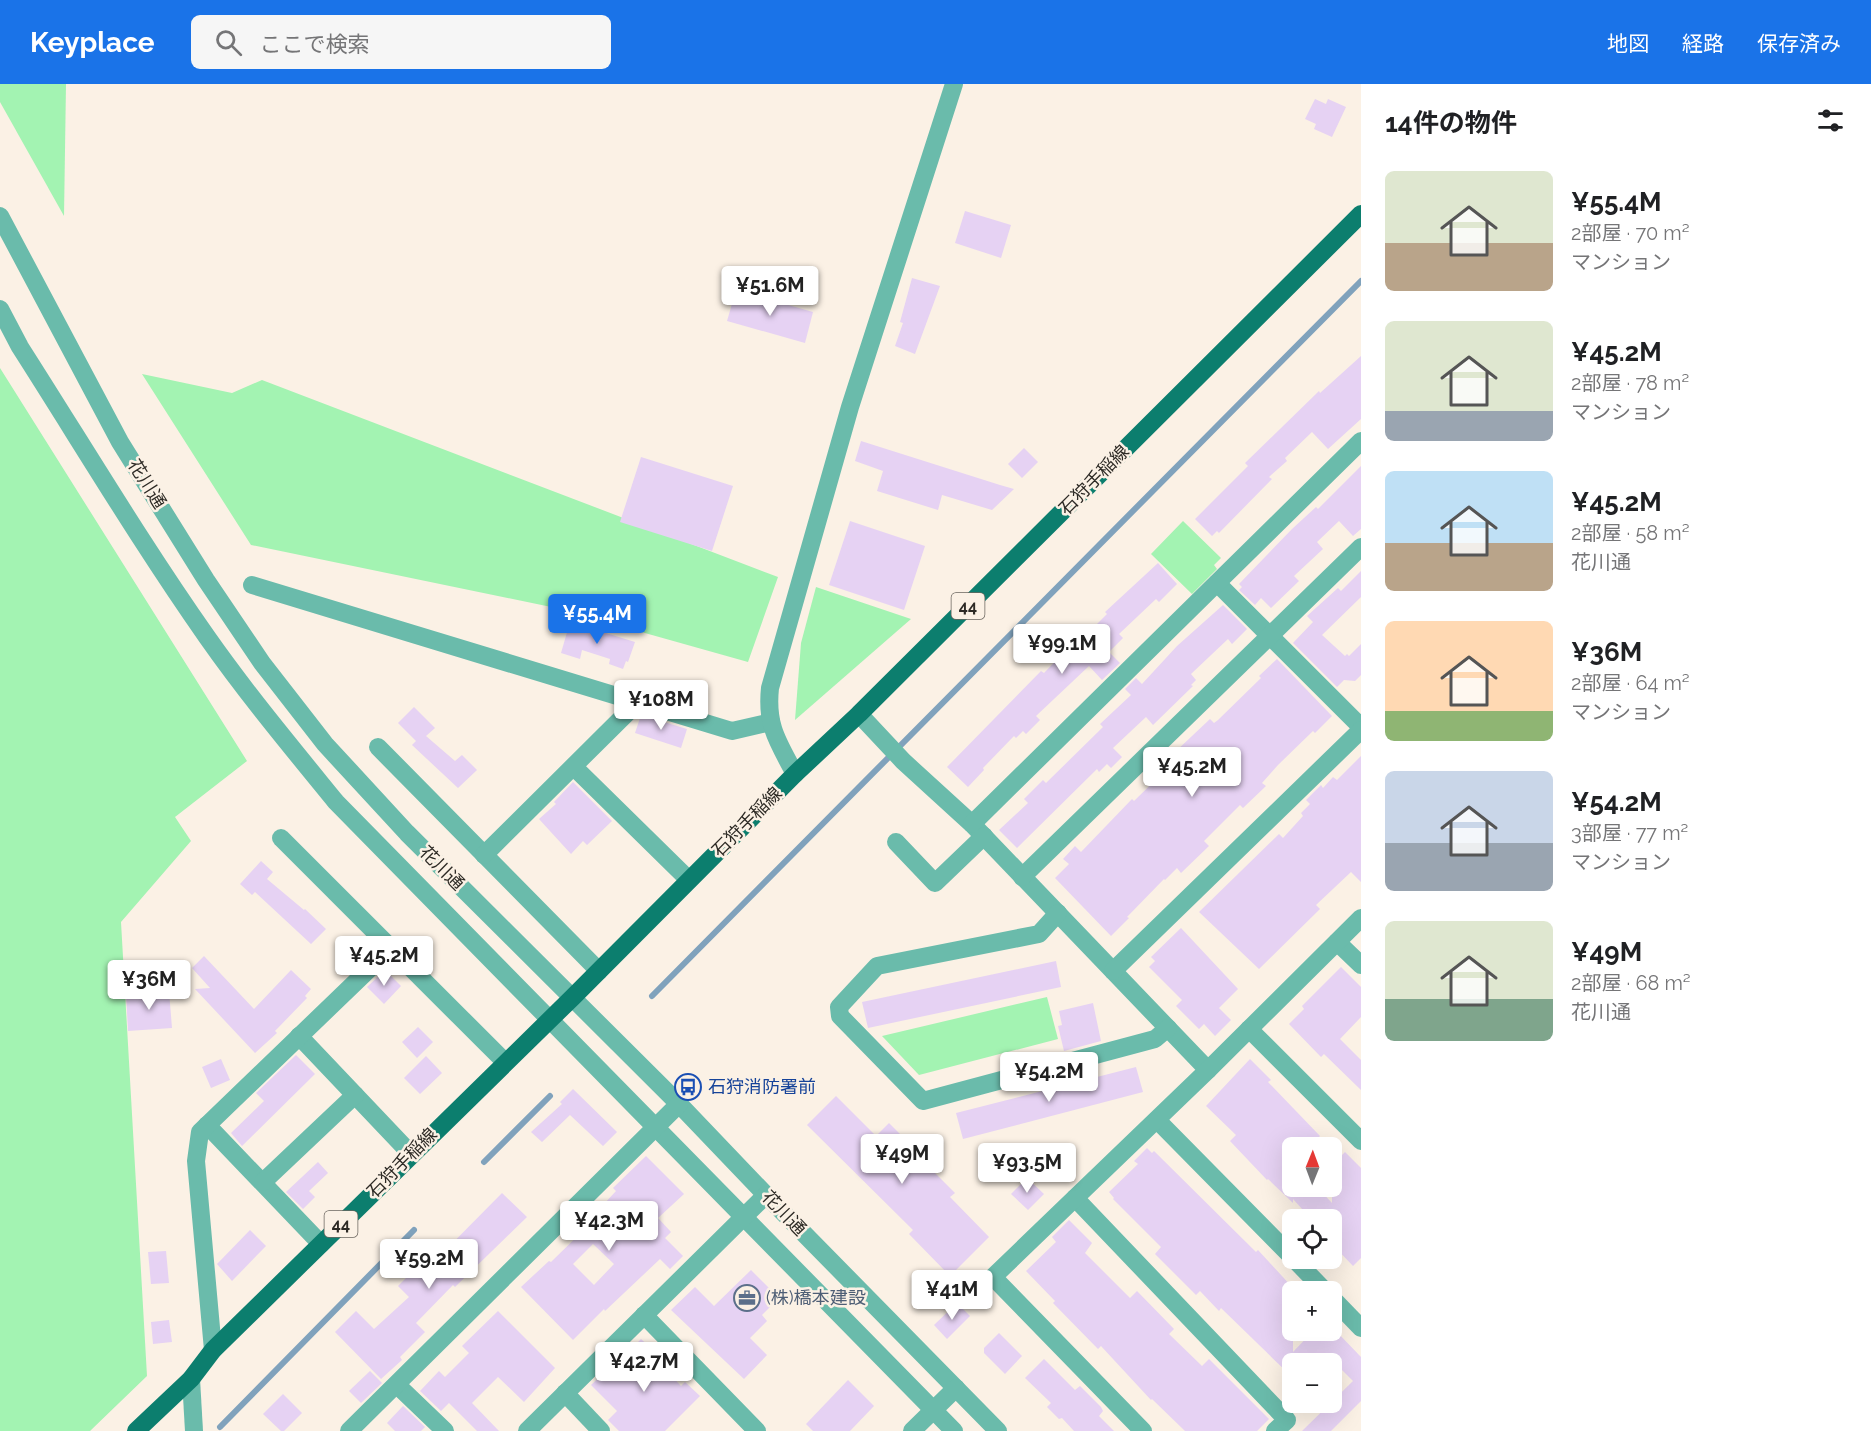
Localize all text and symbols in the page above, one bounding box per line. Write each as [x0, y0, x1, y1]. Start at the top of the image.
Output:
search box [191, 15, 611, 69]
text: Keyplace [30, 26, 155, 59]
icon: search [212, 26, 245, 59]
text: ここで検索 [260, 31, 370, 57]
text: 地図 [1607, 31, 1649, 56]
text: 経路 [1682, 31, 1724, 56]
text: 保存済み [1757, 31, 1841, 56]
icon: filters [1814, 104, 1847, 137]
text: 14件の物件 [1385, 108, 1517, 138]
text: ¥55.4M [1571, 187, 1662, 217]
icon: home [1433, 195, 1505, 267]
text: 2部屋 · 70 m² [1571, 221, 1690, 245]
text: マンション [1571, 250, 1671, 274]
pin: ¥51.6M [721, 266, 819, 317]
text: ¥51.6M [735, 273, 805, 297]
text: ¥45.2M [1571, 337, 1662, 367]
icon: home [1433, 345, 1505, 417]
text: 2部屋 · 78 m² [1571, 371, 1689, 395]
text: マンション [1571, 400, 1671, 424]
street label: 石狩手稲線 [1054, 440, 1133, 519]
street label: 花川通 [124, 455, 171, 512]
text: ¥45.2M [1571, 487, 1662, 517]
icon: home [1433, 495, 1505, 567]
text: 2部屋 · 58 m² [1571, 521, 1689, 545]
text: 花川通 [1571, 550, 1631, 574]
road number: 44 [952, 593, 984, 619]
pin: ¥55.4M [548, 594, 646, 645]
text: ¥55.4M [562, 601, 632, 625]
pin: ¥99.1M [1013, 624, 1111, 675]
text: ¥99.1M [1027, 631, 1097, 655]
text: ¥36M [1571, 637, 1642, 667]
icon: home [1433, 645, 1505, 717]
text: 2部屋 · 64 m² [1571, 671, 1690, 695]
pin: ¥108M [619, 680, 703, 731]
text: ¥108M [628, 687, 694, 711]
text: マンション [1571, 700, 1671, 724]
pin: ¥45.2M [1143, 747, 1241, 798]
text: ¥45.2M [1157, 754, 1227, 778]
street label: 石狩手稲線 [707, 782, 786, 861]
text: ¥54.2M [1571, 787, 1662, 817]
icon: home [1433, 795, 1505, 867]
text: 3部屋 · 77 m² [1571, 821, 1688, 845]
street label: 花川通 [416, 841, 469, 894]
text: マンション [1571, 850, 1671, 874]
pin: ¥45.2M [335, 936, 433, 987]
text: ¥49M [1571, 937, 1642, 967]
text: ¥45.2M [349, 943, 419, 967]
icon: home [1433, 945, 1505, 1017]
pin: ¥36M [113, 960, 185, 1011]
text: ¥36M [122, 967, 176, 991]
text: 2部屋 · 68 m² [1571, 971, 1691, 995]
text: 花川通 [1571, 1000, 1631, 1024]
pin: ¥54.2M [1000, 1052, 1098, 1103]
text: ¥54.2M [1014, 1059, 1084, 1083]
bus stop icon: 石狩消防署前 [673, 1072, 703, 1102]
place label: 石狩消防署前 [708, 1076, 816, 1097]
street label: 石狩手稲線 [362, 1123, 441, 1202]
pin: ¥49M [866, 1134, 938, 1185]
north arrow [1282, 1137, 1342, 1197]
map controls [1282, 1137, 1342, 1413]
text: ¥49M [875, 1141, 929, 1165]
pin: ¥93.5M [978, 1143, 1076, 1194]
text: ¥93.5M [992, 1150, 1062, 1174]
street label: 花川通 [758, 1186, 811, 1239]
pin: ¥42.3M [560, 1201, 658, 1252]
text: ¥42.3M [574, 1208, 644, 1232]
button: locate [1282, 1209, 1342, 1269]
road number: 44 [324, 1211, 358, 1237]
pin: ¥59.2M [380, 1239, 478, 1290]
text: ¥59.2M [394, 1246, 464, 1270]
pin: ¥41M [916, 1270, 988, 1321]
text: ¥41M [926, 1277, 978, 1301]
button: + [1282, 1281, 1342, 1341]
office icon: (株)橋本建設 [732, 1283, 762, 1313]
place label: (株)橋本建設 [766, 1287, 866, 1308]
pin: ¥42.7M [595, 1342, 693, 1393]
text: ¥42.7M [609, 1349, 679, 1373]
button: − [1282, 1353, 1342, 1413]

